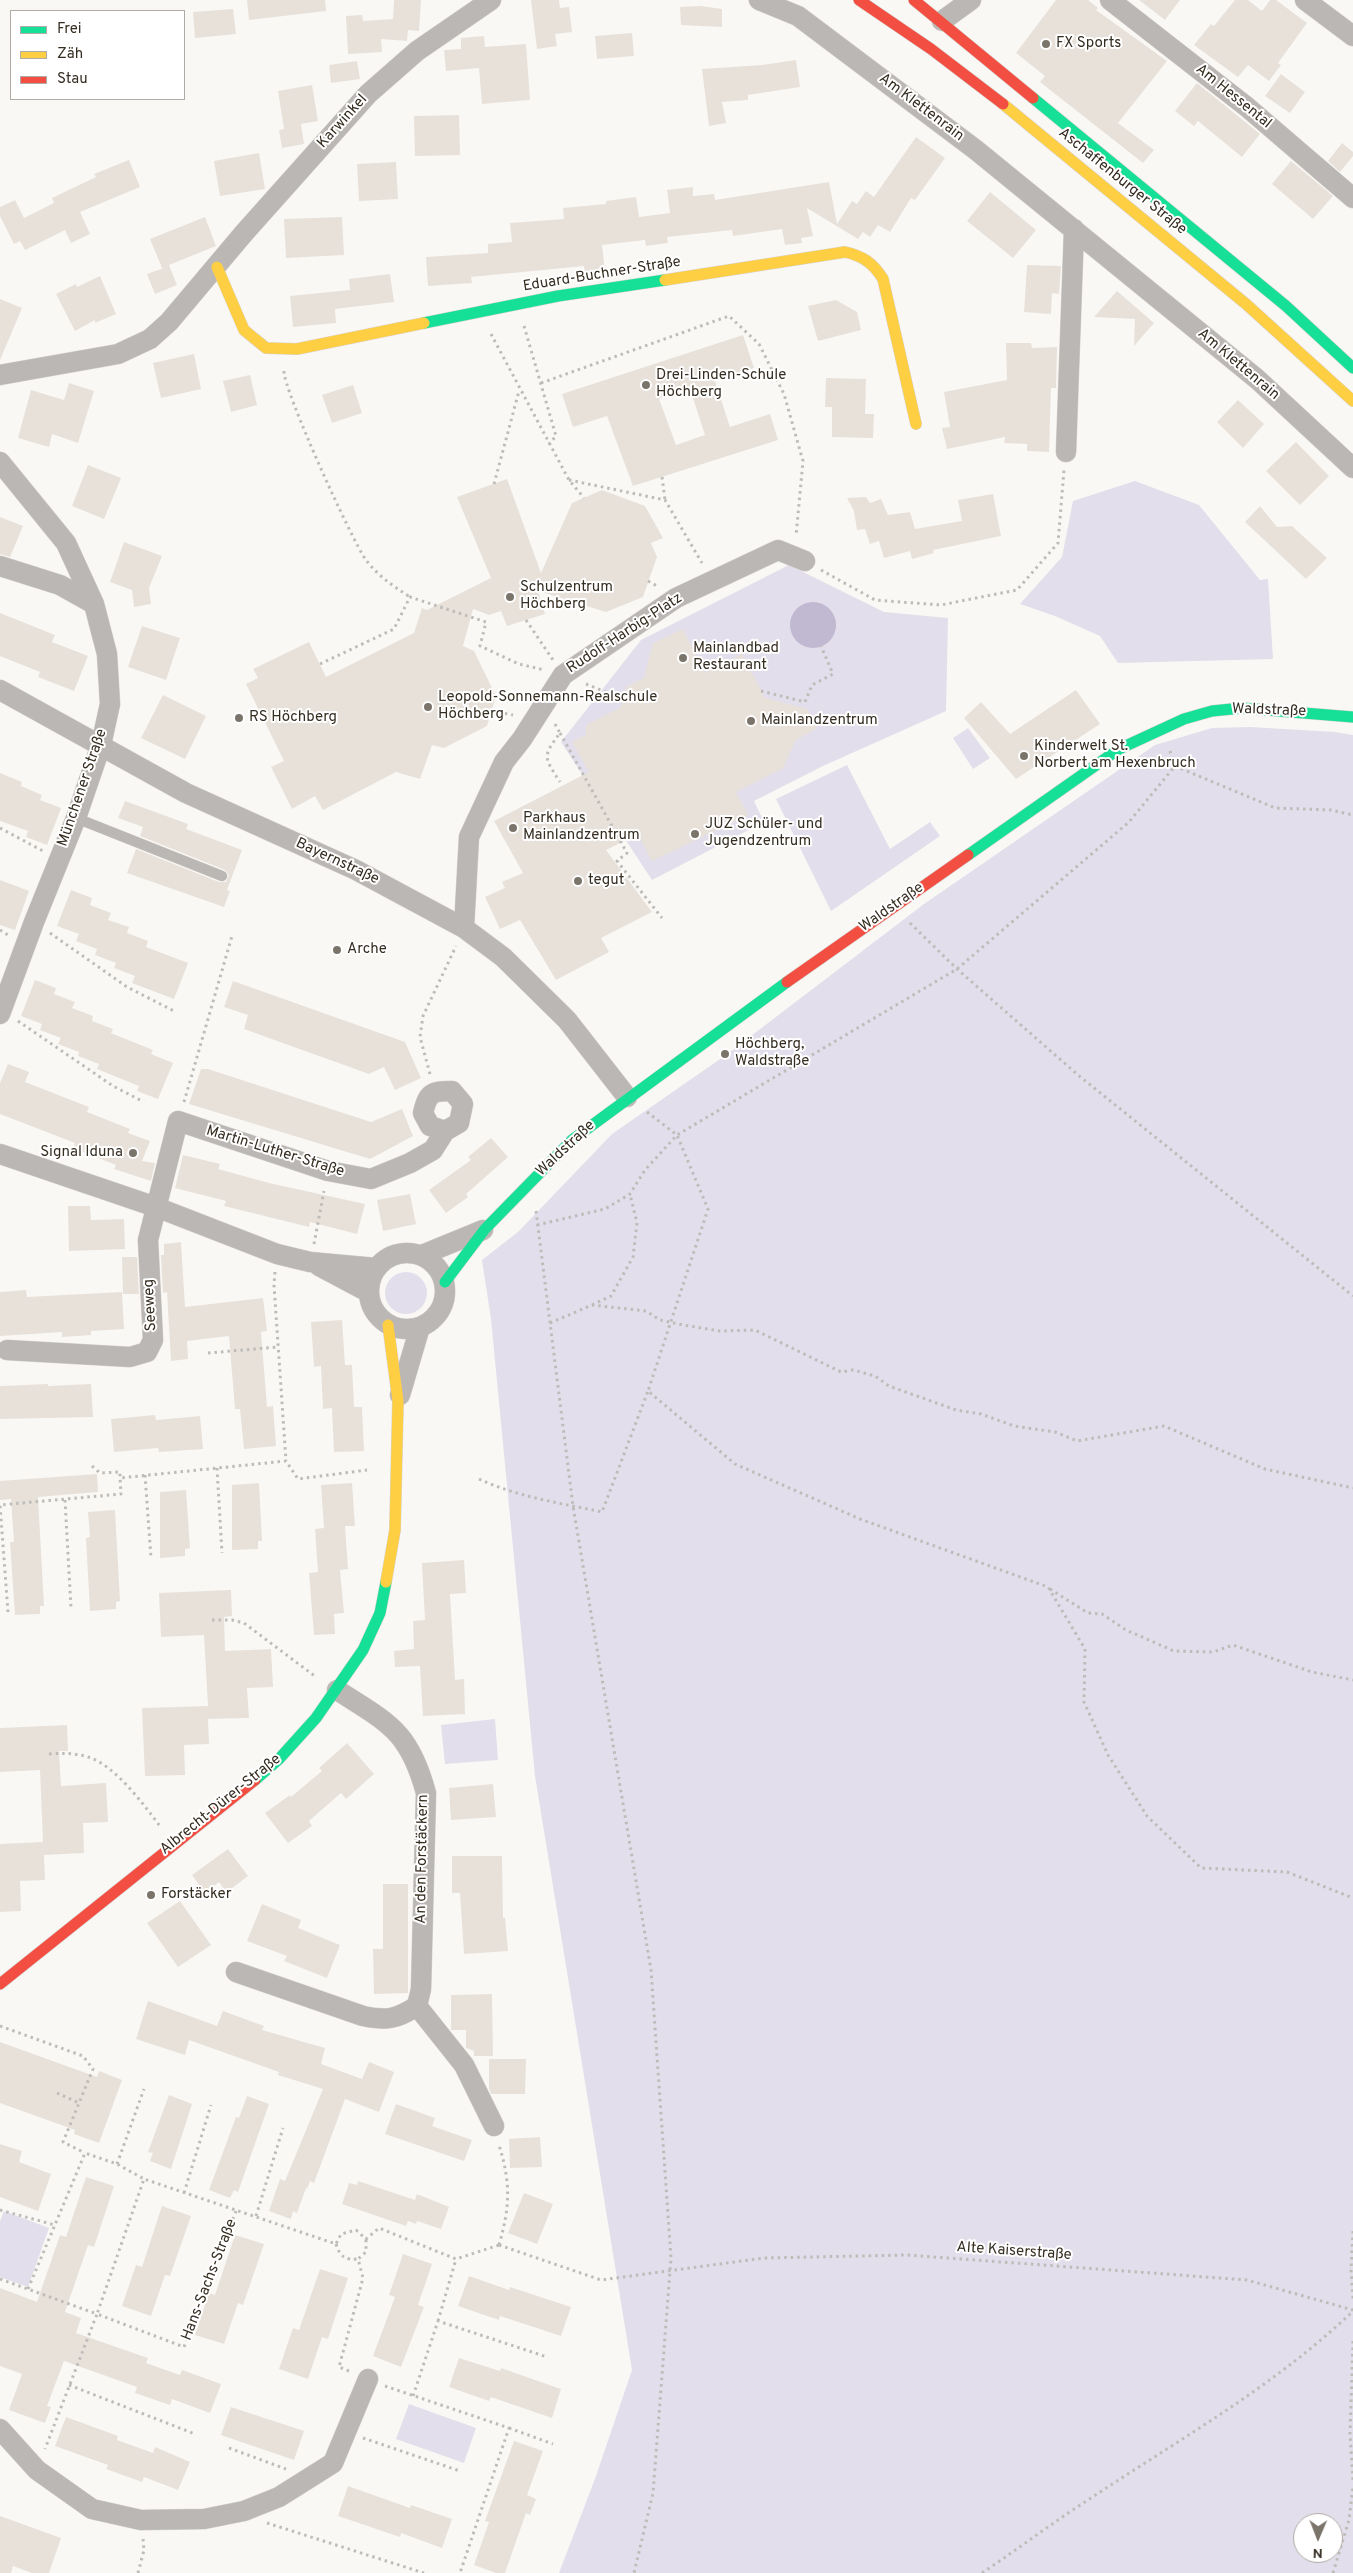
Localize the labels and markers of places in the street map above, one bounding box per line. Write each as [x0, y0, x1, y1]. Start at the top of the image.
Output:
place label: FX Sports [1056, 35, 1121, 53]
marker: FX Sports [1040, 38, 1052, 50]
place label: Drei-Linden-Schule Höchberg [656, 367, 786, 402]
marker: Drei-Linden-Schule Höchberg [640, 379, 652, 391]
place label: Schulzentrum Höchberg [520, 579, 613, 614]
marker: Schulzentrum Höchberg [504, 591, 516, 603]
place label: Mainlandbad Restaurant [693, 640, 779, 675]
marker: Mainlandbad Restaurant [677, 652, 689, 664]
place label: Leopold-Sonnemann-Realschule Höchberg [438, 689, 657, 724]
marker: Leopold-Sonnemann-Realschule Höchberg [422, 701, 434, 713]
place label: RS Höchberg [249, 709, 337, 727]
marker: RS Höchberg [233, 712, 245, 724]
place label: Mainlandzentrum [761, 712, 878, 730]
marker: Mainlandzentrum [745, 715, 757, 727]
place label: Kinderwelt St. Norbert am Hexenbruch [1034, 738, 1196, 773]
marker: Kinderwelt St. Norbert am Hexenbruch [1018, 750, 1030, 762]
place label: Parkhaus Mainlandzentrum [523, 810, 640, 845]
place label: JUZ Schüler- und Jugendzentrum [705, 816, 823, 851]
marker: Parkhaus Mainlandzentrum [507, 822, 519, 834]
marker: JUZ Schüler- und Jugendzentrum [689, 828, 701, 840]
place label: tegut [588, 872, 624, 890]
marker: tegut [572, 875, 584, 887]
place label: Arche [347, 941, 387, 959]
marker: Arche [331, 944, 343, 956]
place label: Höchberg, Waldstraße [735, 1036, 809, 1071]
marker: Höchberg, Waldstraße [719, 1048, 731, 1060]
place label: Signal Iduna [40, 1144, 123, 1162]
marker: Signal Iduna [127, 1147, 139, 1159]
place label: Forstäcker [161, 1886, 232, 1904]
marker: Forstäcker [145, 1889, 157, 1901]

